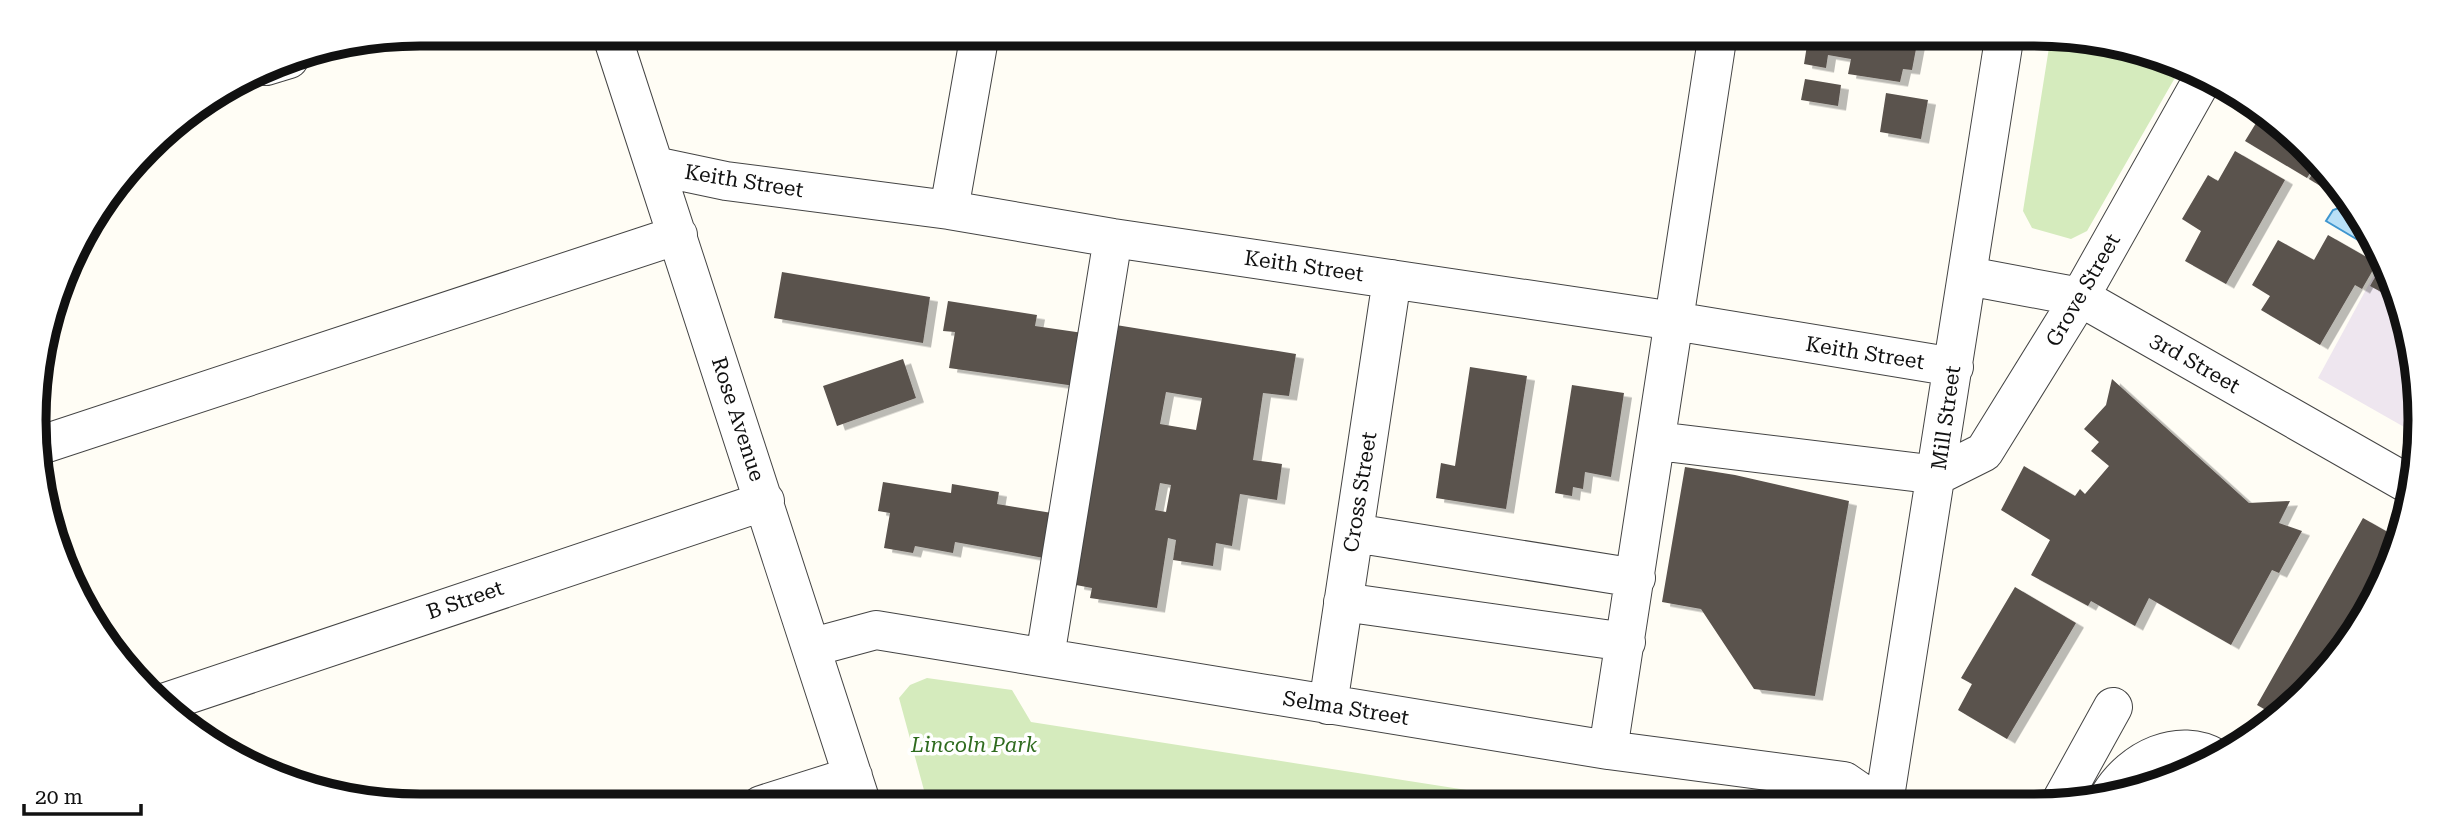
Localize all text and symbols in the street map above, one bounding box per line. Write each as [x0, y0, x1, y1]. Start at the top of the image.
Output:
street label: Keith Street [683, 160, 805, 202]
street label: Grove Street [2041, 229, 2125, 351]
street label: Keith Street [1243, 246, 1365, 286]
street label: 3rd Street [2146, 328, 2244, 398]
street label: Keith Street [1804, 332, 1926, 374]
street label: Rose Avenue [707, 354, 769, 484]
street label: Mill Street [1927, 364, 1965, 472]
street label: Cross Street [1339, 430, 1381, 554]
street label: B Street [423, 576, 507, 624]
street label: Selma Street [1281, 686, 1411, 730]
park label: Lincoln Park [910, 733, 1038, 757]
scale bar [24, 772, 142, 816]
text: 20 m [35, 785, 83, 809]

